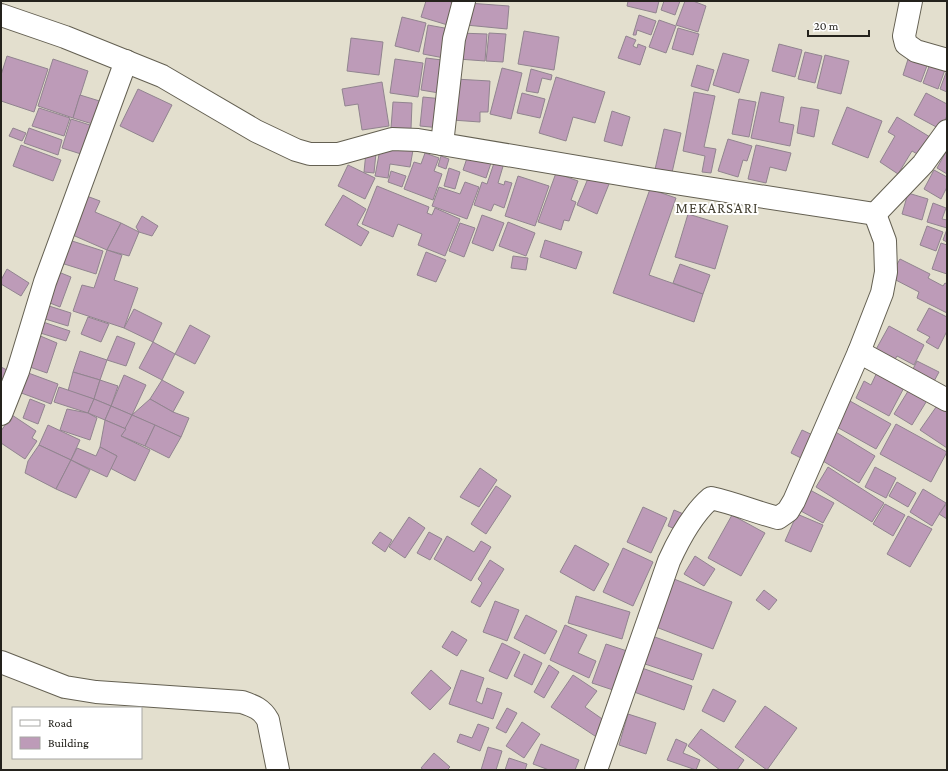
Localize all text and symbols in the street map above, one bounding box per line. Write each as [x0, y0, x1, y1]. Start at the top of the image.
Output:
scale bar [808, 12, 869, 38]
text: 20 m [814, 19, 839, 33]
district label: MEKARSARI [676, 200, 759, 216]
legend [12, 707, 142, 759]
text: Road [48, 716, 73, 730]
text: Building [48, 736, 89, 750]

